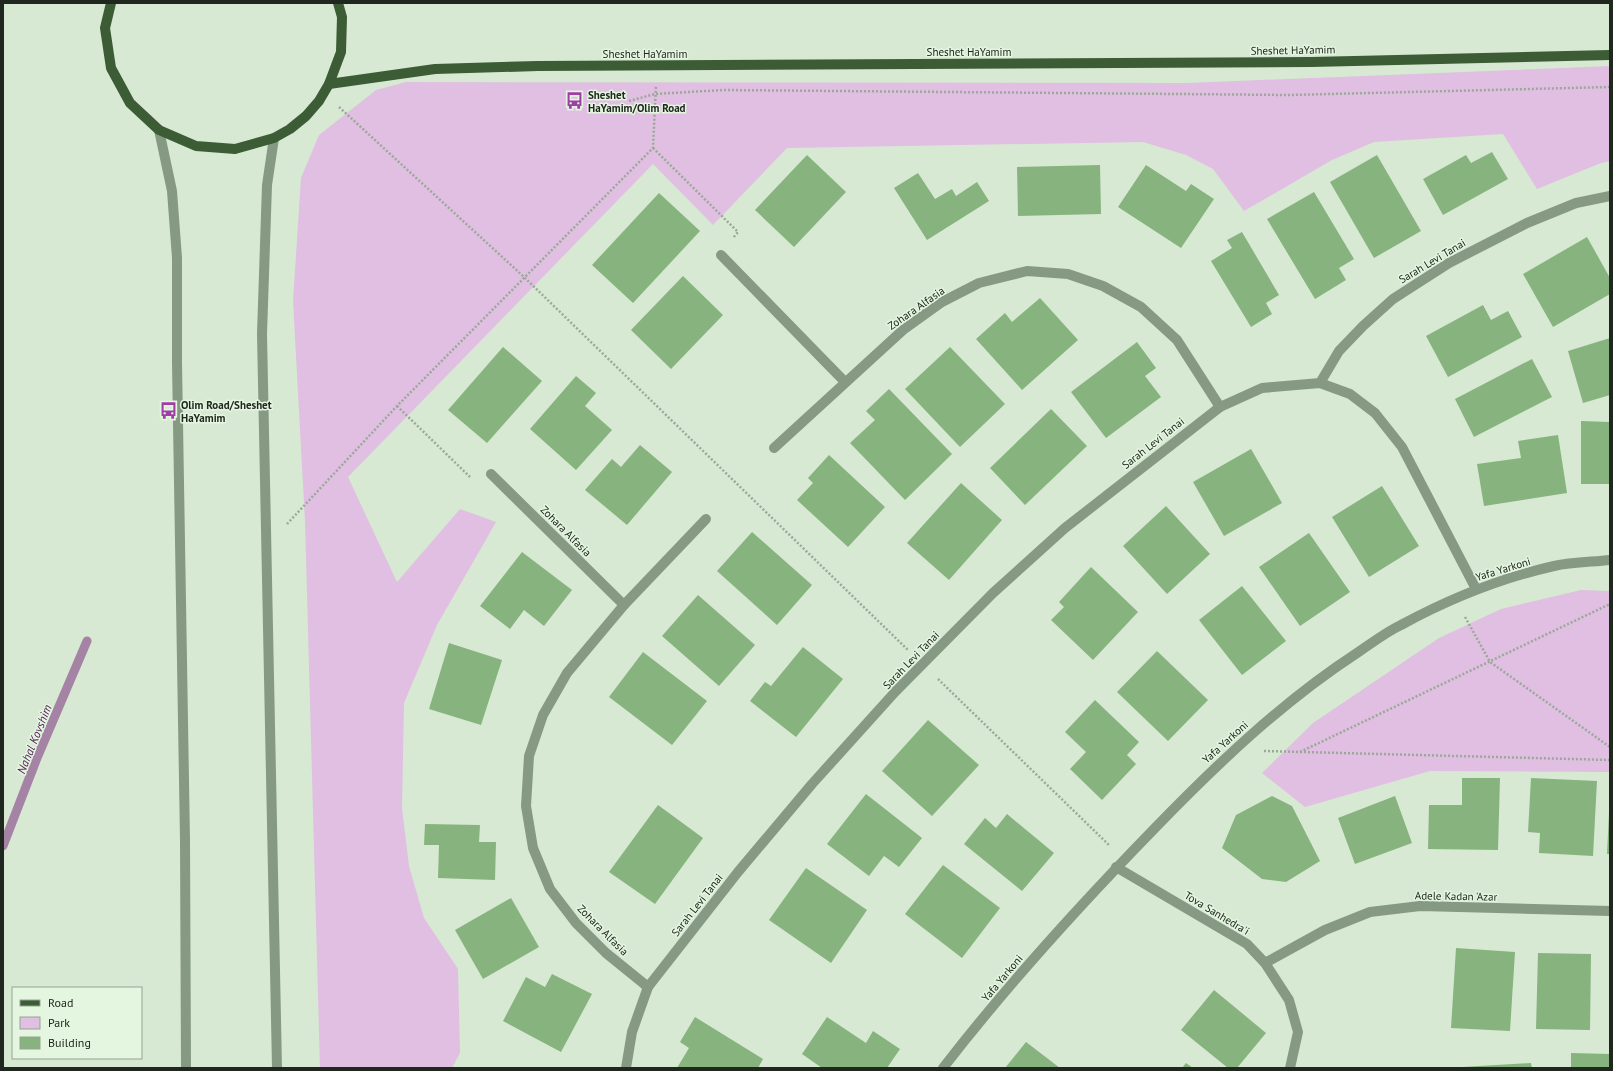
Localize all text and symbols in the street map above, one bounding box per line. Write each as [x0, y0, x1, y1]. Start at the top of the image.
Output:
street label: Sheshet HaYamim [1250, 42, 1336, 58]
street label: Sheshet HaYamim [927, 45, 1011, 59]
street label: Sheshet HaYamim [603, 47, 687, 61]
place label: Sheshet HaYamim/Olim Road [588, 88, 686, 115]
bus stop icon: Sheshet HaYamim/Olim Road [565, 91, 585, 111]
street label: Sarah Levi Tanai [1396, 236, 1468, 286]
street label: Zohara Alfasia [885, 283, 947, 333]
place label: Olim Road/Sheshet HaYamim [181, 398, 272, 425]
bus stop icon: Olim Road/Sheshet HaYamim [158, 401, 178, 421]
street label: Sarah Levi Tanai [1119, 414, 1187, 472]
street label: Zohara Alfasia [538, 503, 594, 559]
street label: Yafa Yarkoni [1474, 554, 1532, 584]
street label: Sarah Levi Tanai [880, 628, 942, 692]
water label: Nahal Kovshim [13, 702, 55, 776]
street label: Yafa Yarkoni [1199, 718, 1251, 766]
street label: Sarah Levi Tanai [668, 871, 726, 939]
street label: Tova Sanhedra'i [1182, 888, 1252, 938]
street label: Adele Kadan 'Azar [1415, 888, 1498, 904]
street label: Zohara Alfasia [575, 902, 631, 958]
street label: Yafa Yarkoni [978, 952, 1026, 1004]
legend [12, 987, 142, 1059]
text: Road [48, 995, 73, 1010]
text: Park [48, 1015, 70, 1030]
text: Building [48, 1035, 91, 1050]

